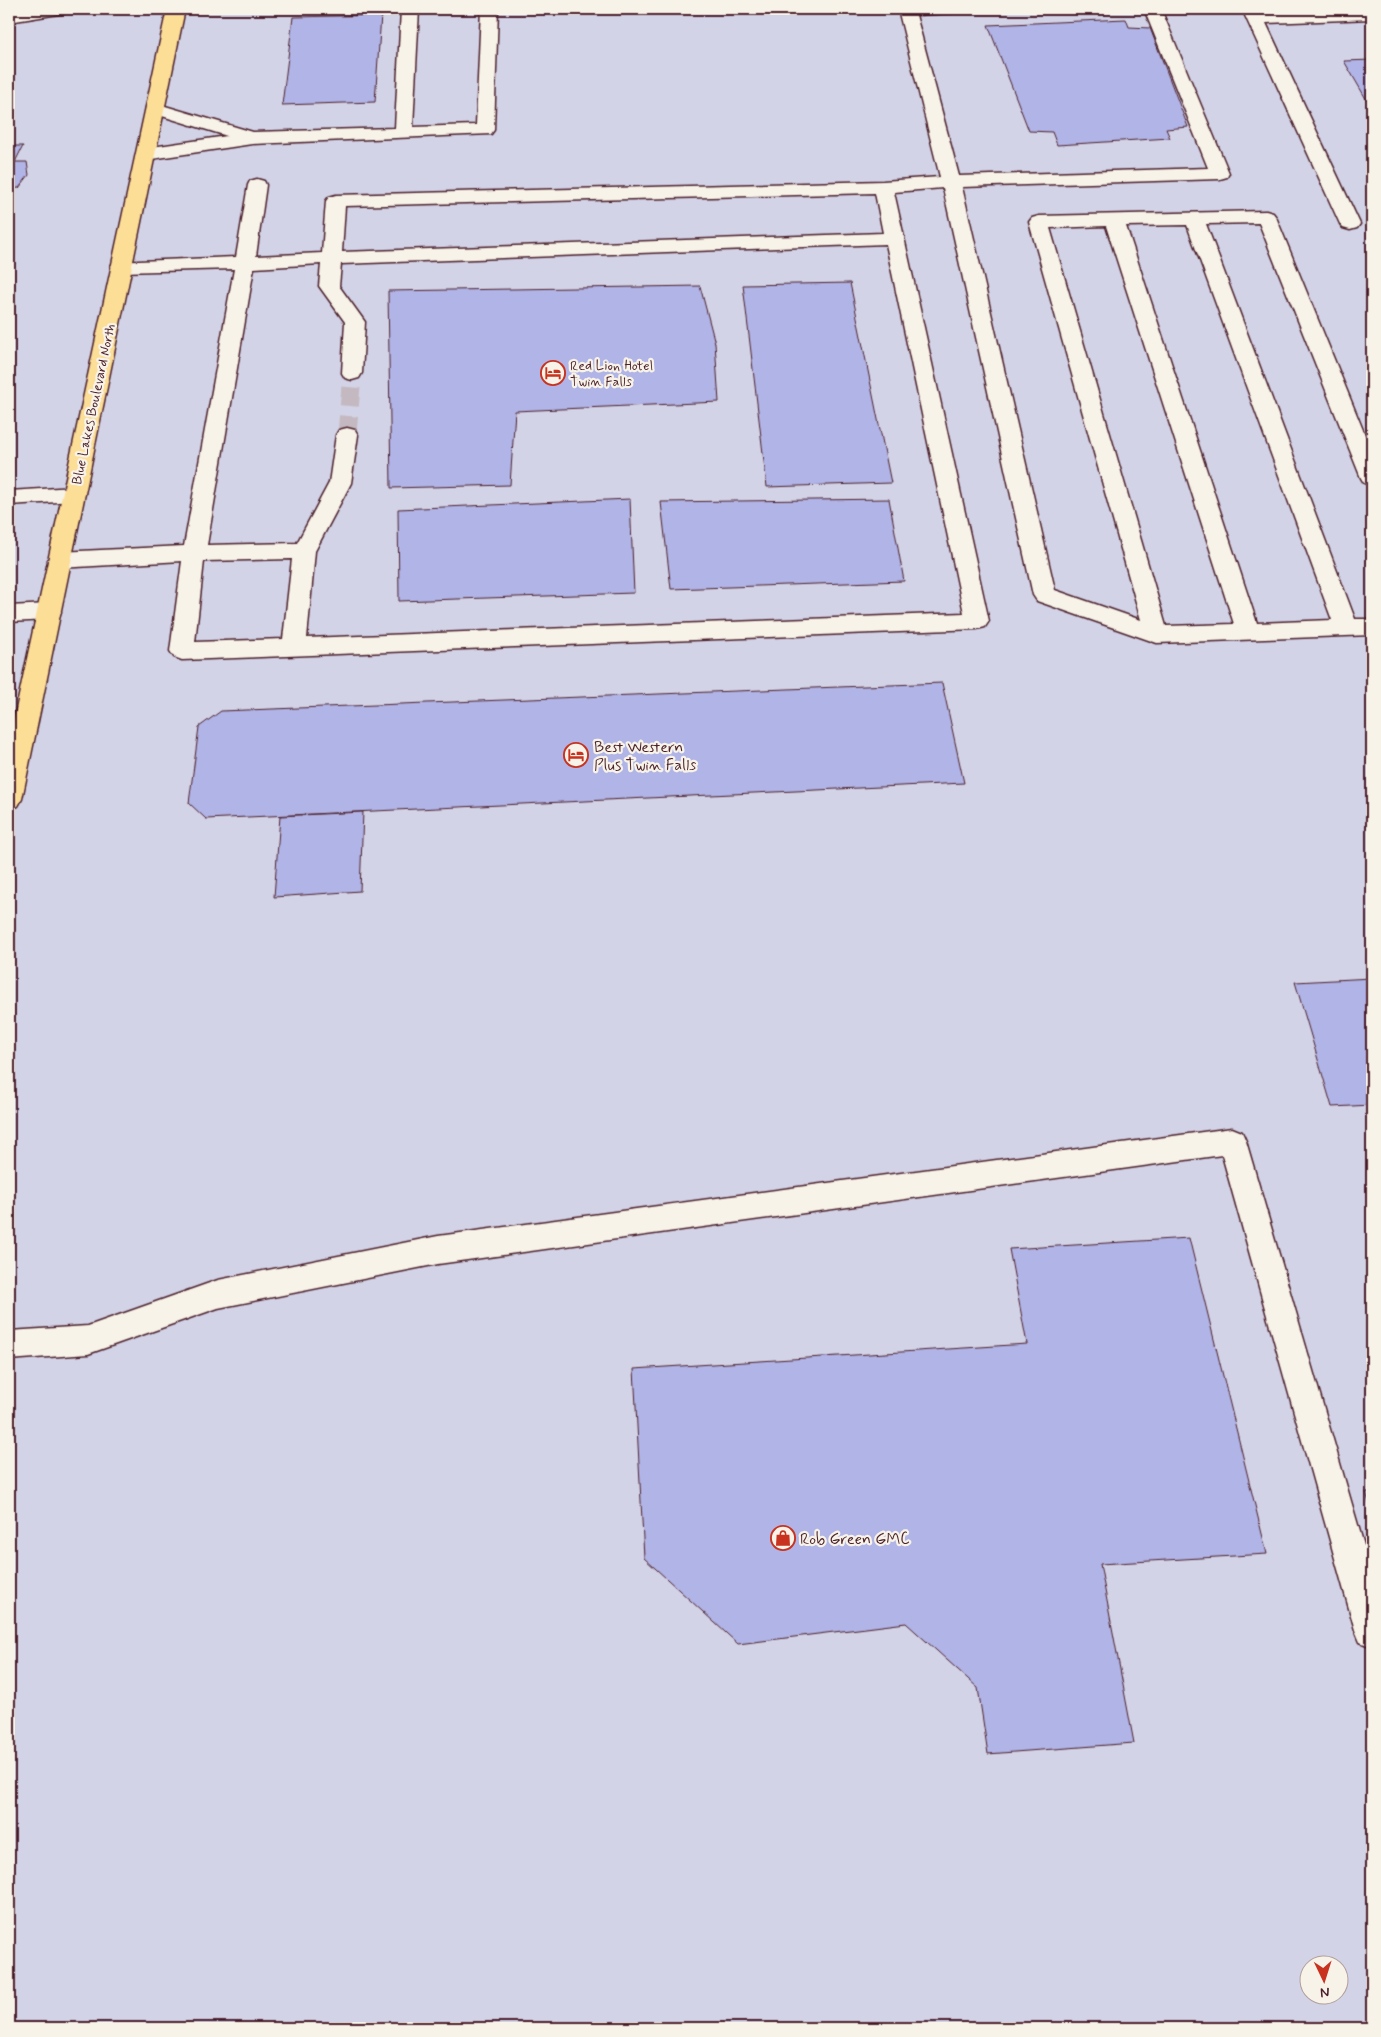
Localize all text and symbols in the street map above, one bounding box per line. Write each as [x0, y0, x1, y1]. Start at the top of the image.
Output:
street label: Blue Lakes Boulevard North [68, 322, 120, 486]
place label: Red Lion Hotel Twin Falls [570, 357, 653, 391]
hotel icon: Red Lion Hotel Twin Falls [540, 360, 566, 386]
place label: Best Western Plus Twin Falls [594, 737, 696, 776]
hotel icon: Best Western Plus Twin Falls [563, 742, 589, 768]
shop icon: Rob Green GMC [770, 1525, 796, 1551]
place label: Rob Green GMC [800, 1529, 910, 1550]
north arrow [1298, 1954, 1348, 2004]
text: N [1320, 1983, 1330, 2001]

